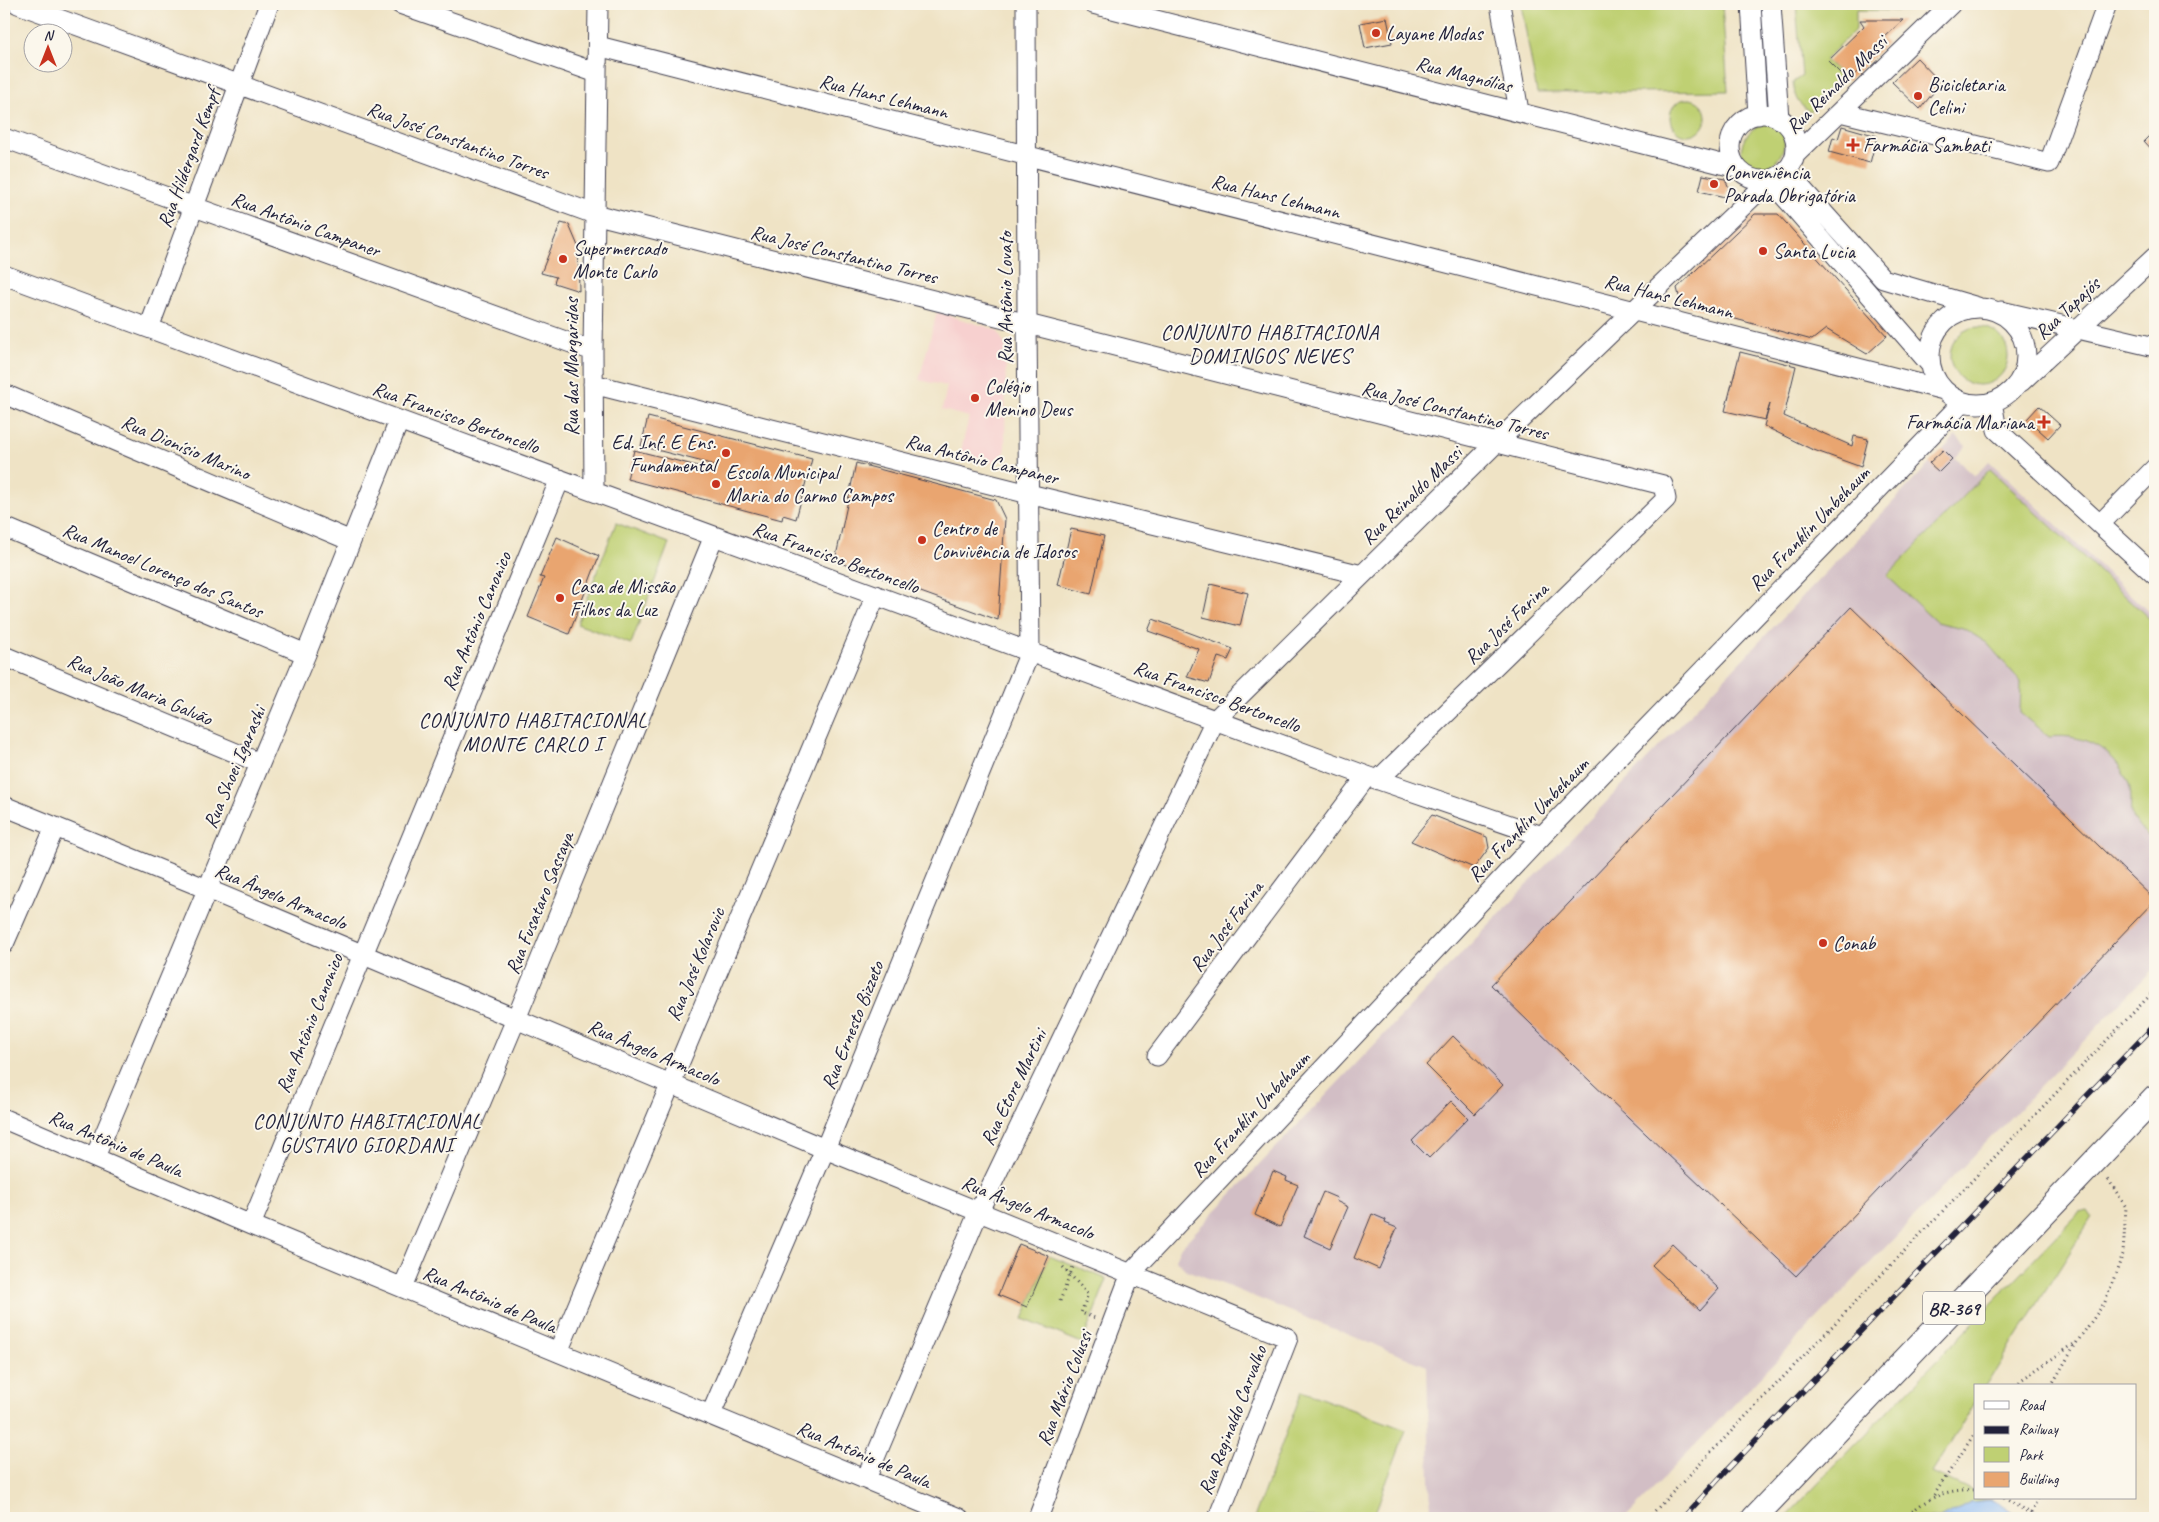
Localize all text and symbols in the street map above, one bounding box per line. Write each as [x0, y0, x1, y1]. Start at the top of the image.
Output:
place label: Layane Modas [1386, 21, 1484, 46]
north arrow [22, 22, 72, 72]
text: N [44, 27, 55, 44]
marker: Layane Modas [1370, 27, 1382, 39]
street label: Rua Reinaldo Massi [1780, 28, 1894, 139]
street label: Rua Magnólias [1413, 50, 1517, 99]
street label: Rua Hans Lehmann [817, 68, 952, 125]
place label: Bicicletaria Celini [1928, 72, 2006, 120]
street label: Rua Hildergard Kempf [152, 80, 227, 231]
marker: Bicicletaria Celini [1912, 90, 1924, 102]
street label: Rua José Constantino Torres [364, 96, 554, 186]
place label: Farmácia Sambati [1863, 133, 1992, 158]
marker: Farmácia Sambati [1847, 139, 1859, 151]
place label: Conveniência Parada Obrigatória [1724, 160, 1857, 208]
street label: Rua Hans Lehmann [1209, 168, 1344, 225]
marker: Conveniência Parada Obrigatória [1708, 178, 1720, 190]
street label: Rua Antônio Campaner [228, 186, 385, 264]
street label: Rua José Constantino Torres [748, 219, 942, 290]
street label: Rua Antônio Lovato [993, 230, 1018, 364]
place label: Supermercado Monte Carlo [573, 236, 668, 284]
place label: Santa Lucia [1773, 239, 1857, 264]
marker: Santa Lucia [1757, 245, 1769, 257]
marker: Supermercado Monte Carlo [557, 253, 569, 265]
street label: Rua Hans Lehmann [1602, 268, 1737, 325]
street label: Rua Tapajós [2030, 270, 2107, 345]
street label: Rua das Margaridas [559, 296, 584, 436]
district label: CONJUNTO HABITACIONA DOMINGOS NEVES [1161, 319, 1380, 369]
place label: Colégio Menino Deus [985, 374, 1074, 422]
street label: Rua José Constantino Torres [1359, 375, 1553, 446]
street label: Rua Francisco Bertoncello [369, 376, 543, 460]
marker: Colégio Menino Deus [969, 392, 981, 404]
street label: Rua Dionísio Marino [118, 409, 256, 487]
place label: Farmácia Mariana [1906, 410, 2036, 435]
marker: Farmácia Mariana [2038, 416, 2050, 428]
street label: Rua Antônio Campaner [903, 428, 1063, 491]
place label: Ed. Inf. E Ens. Fundamental [611, 430, 720, 478]
street label: Rua Reinaldo Massi [1355, 439, 1469, 550]
marker: Ed. Inf. E Ens. Fundamental [720, 447, 732, 459]
place label: Escola Municipal Maria do Carmo Campos [726, 460, 895, 508]
street label: Rua Franklin Umbehaum [1743, 460, 1876, 596]
marker: Escola Municipal Maria do Carmo Campos [710, 478, 722, 490]
street label: Rua Francisco Bertoncello [749, 516, 923, 600]
place label: Centro de Convivência de Idosos [932, 516, 1078, 564]
street label: Rua Manoel Lorenço dos Santos [59, 517, 269, 625]
marker: Centro de Convivência de Idosos [916, 534, 928, 546]
street label: Rua Antônio Canonico [436, 547, 517, 694]
place label: Casa de Missão Filhos da Luz [570, 574, 676, 622]
street label: Rua José Farina [1459, 576, 1555, 670]
marker: Casa de Missão Filhos da Luz [554, 592, 566, 604]
street label: Rua João Maria Galvão [64, 648, 217, 732]
street label: Rua Francisco Bertoncello [1130, 655, 1304, 739]
street label: Rua Shoei Igarashi [197, 700, 272, 832]
district label: CONJUNTO HABITACIONAL MONTE CARLO I [419, 707, 647, 757]
street label: Rua Franklin Umbehaum [1462, 751, 1595, 887]
street label: Rua Fusataro Sassaya [500, 827, 580, 978]
street label: Rua Ângelo Armacolo [211, 857, 352, 936]
street label: Rua José Farina [1184, 875, 1270, 977]
street label: Rua José Kolarovic [660, 903, 731, 1025]
place label: Conab [1833, 931, 1877, 956]
marker: Conab [1817, 937, 1829, 949]
street label: Rua Antônio Canonico [270, 949, 349, 1097]
street label: Rua Ernesto Bizzeto [815, 957, 890, 1093]
street label: Rua Ângelo Armacolo [584, 1013, 725, 1092]
street label: Rua Etore Martini [975, 1023, 1053, 1149]
street label: Rua Franklin Umbehaum [1185, 1045, 1316, 1183]
street label: Rua Antônio de Paula [45, 1104, 188, 1184]
district label: CONJUNTO HABITACIONAL GUSTAVO GIORDANI [253, 1108, 481, 1158]
street label: Rua Ângelo Armacolo [958, 1170, 1100, 1246]
street label: Rua Antônio de Paula [419, 1260, 562, 1340]
road number: BR-369 [1923, 1292, 1985, 1325]
street label: Rua Mário Colussi [1031, 1325, 1099, 1449]
street label: Rua Reginaldo Carvalho [1193, 1341, 1273, 1498]
legend [1974, 1384, 2136, 1500]
text: Road [2019, 1396, 2046, 1415]
street label: Rua Antônio de Paula [793, 1415, 936, 1495]
text: Railway [2019, 1420, 2060, 1439]
text: Park [2019, 1446, 2044, 1465]
text: Building [2019, 1470, 2059, 1489]

